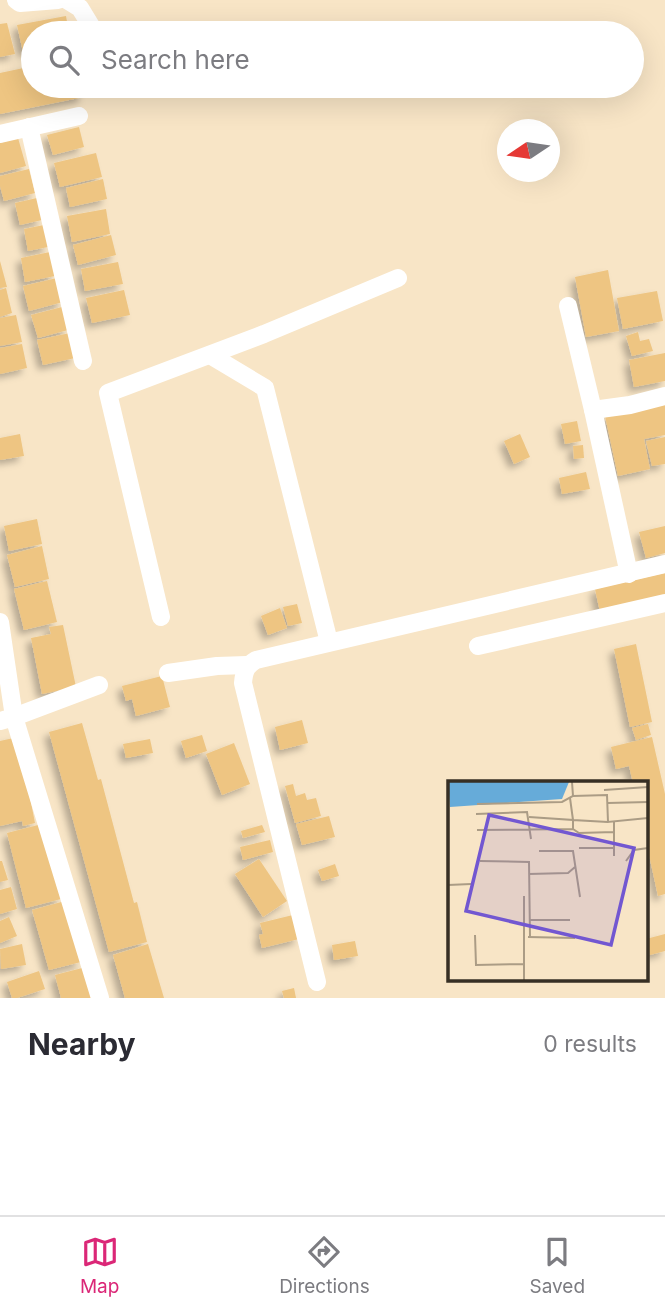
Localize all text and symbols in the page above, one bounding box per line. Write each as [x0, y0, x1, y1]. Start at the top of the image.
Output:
search box [21, 21, 644, 98]
icon: search [45, 41, 83, 79]
text: Search here [101, 44, 250, 75]
north arrow [497, 119, 560, 182]
inset map [448, 781, 648, 981]
text: Nearby [28, 1026, 136, 1062]
text: 0 results [543, 1030, 637, 1058]
tab: Map [80, 1233, 119, 1298]
tab: Directions [279, 1233, 370, 1298]
tab: Saved [529, 1233, 585, 1298]

